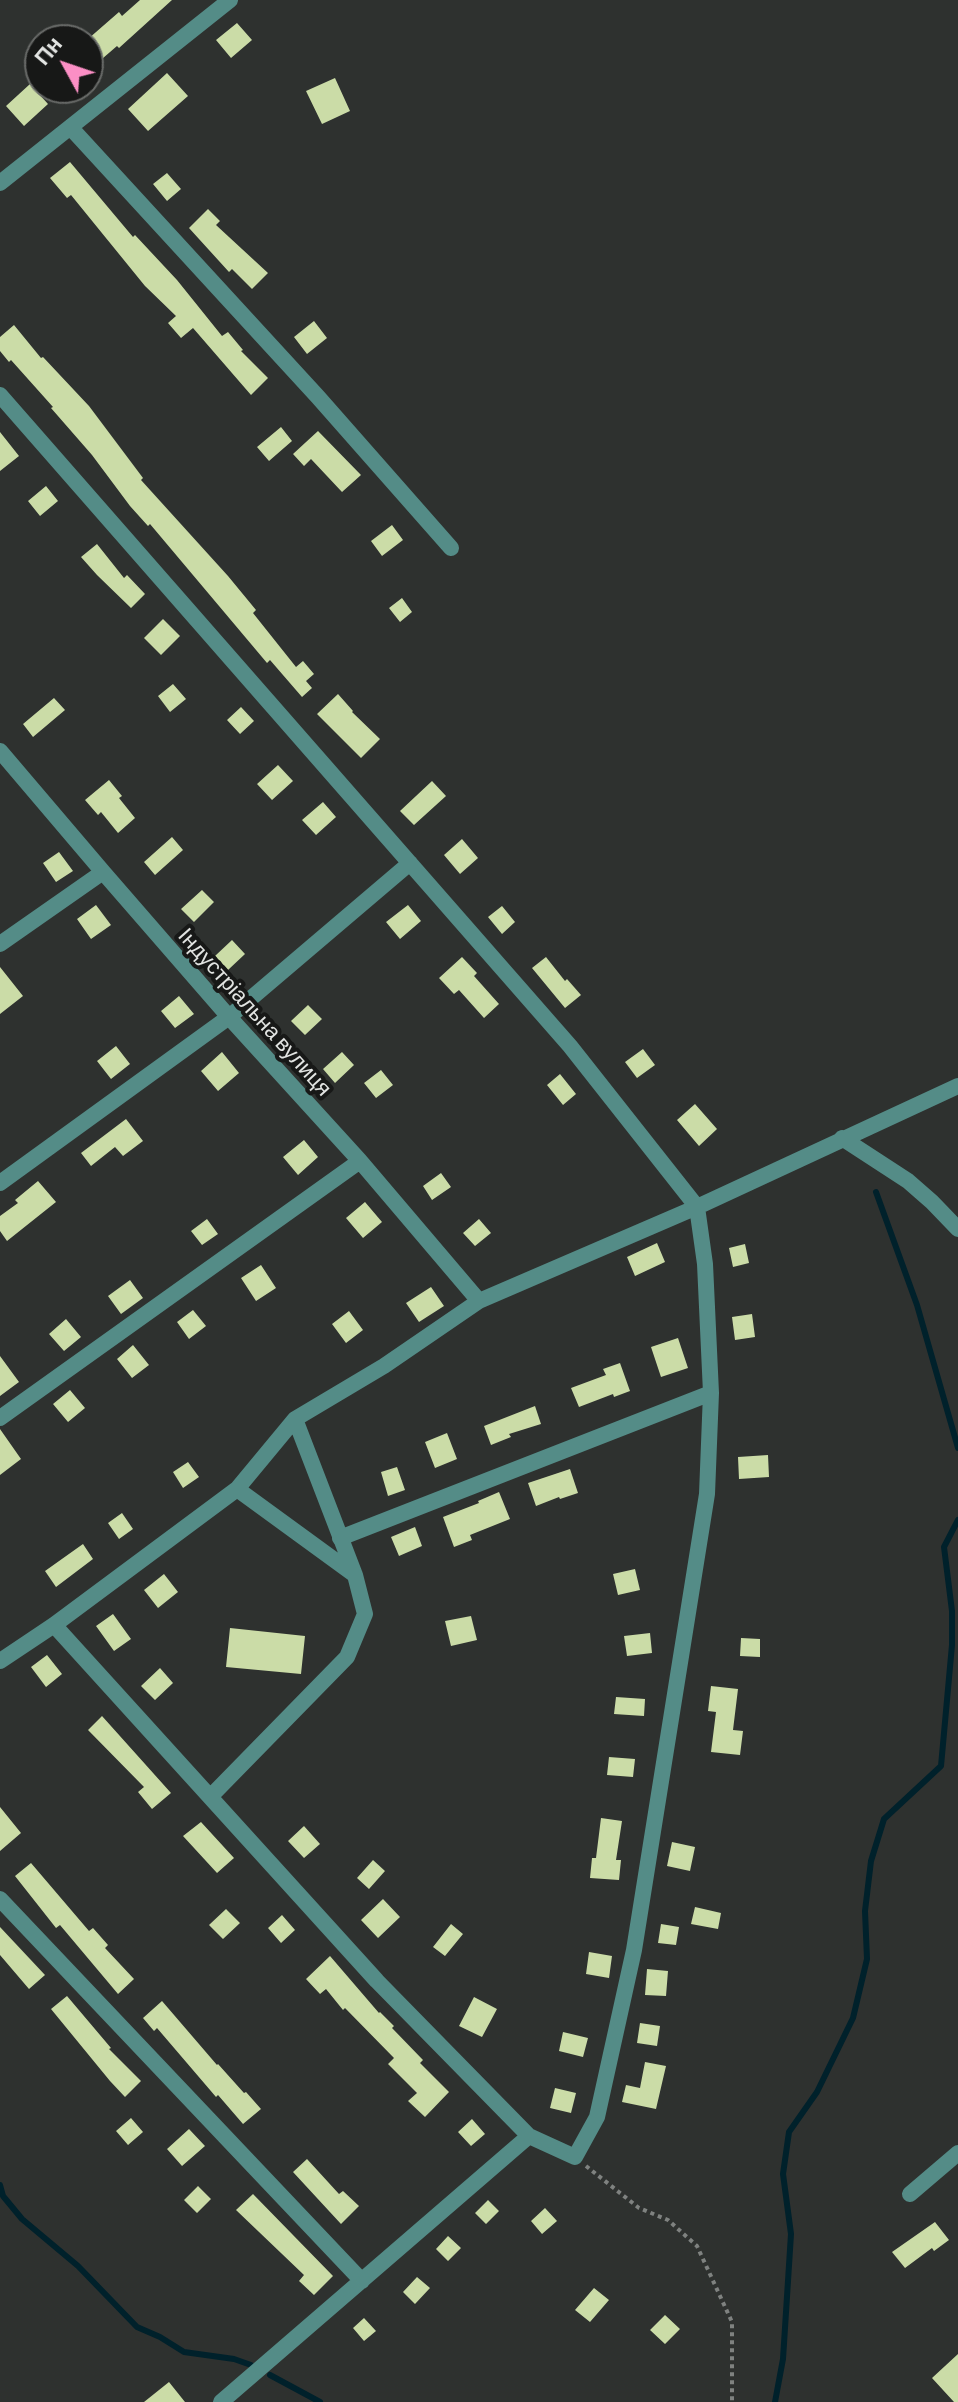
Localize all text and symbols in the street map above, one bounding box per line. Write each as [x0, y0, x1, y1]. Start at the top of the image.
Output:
north arrow [24, 24, 104, 104]
text: Пн [28, 30, 66, 69]
street label: Індустріальна вулиця [173, 923, 337, 1101]

